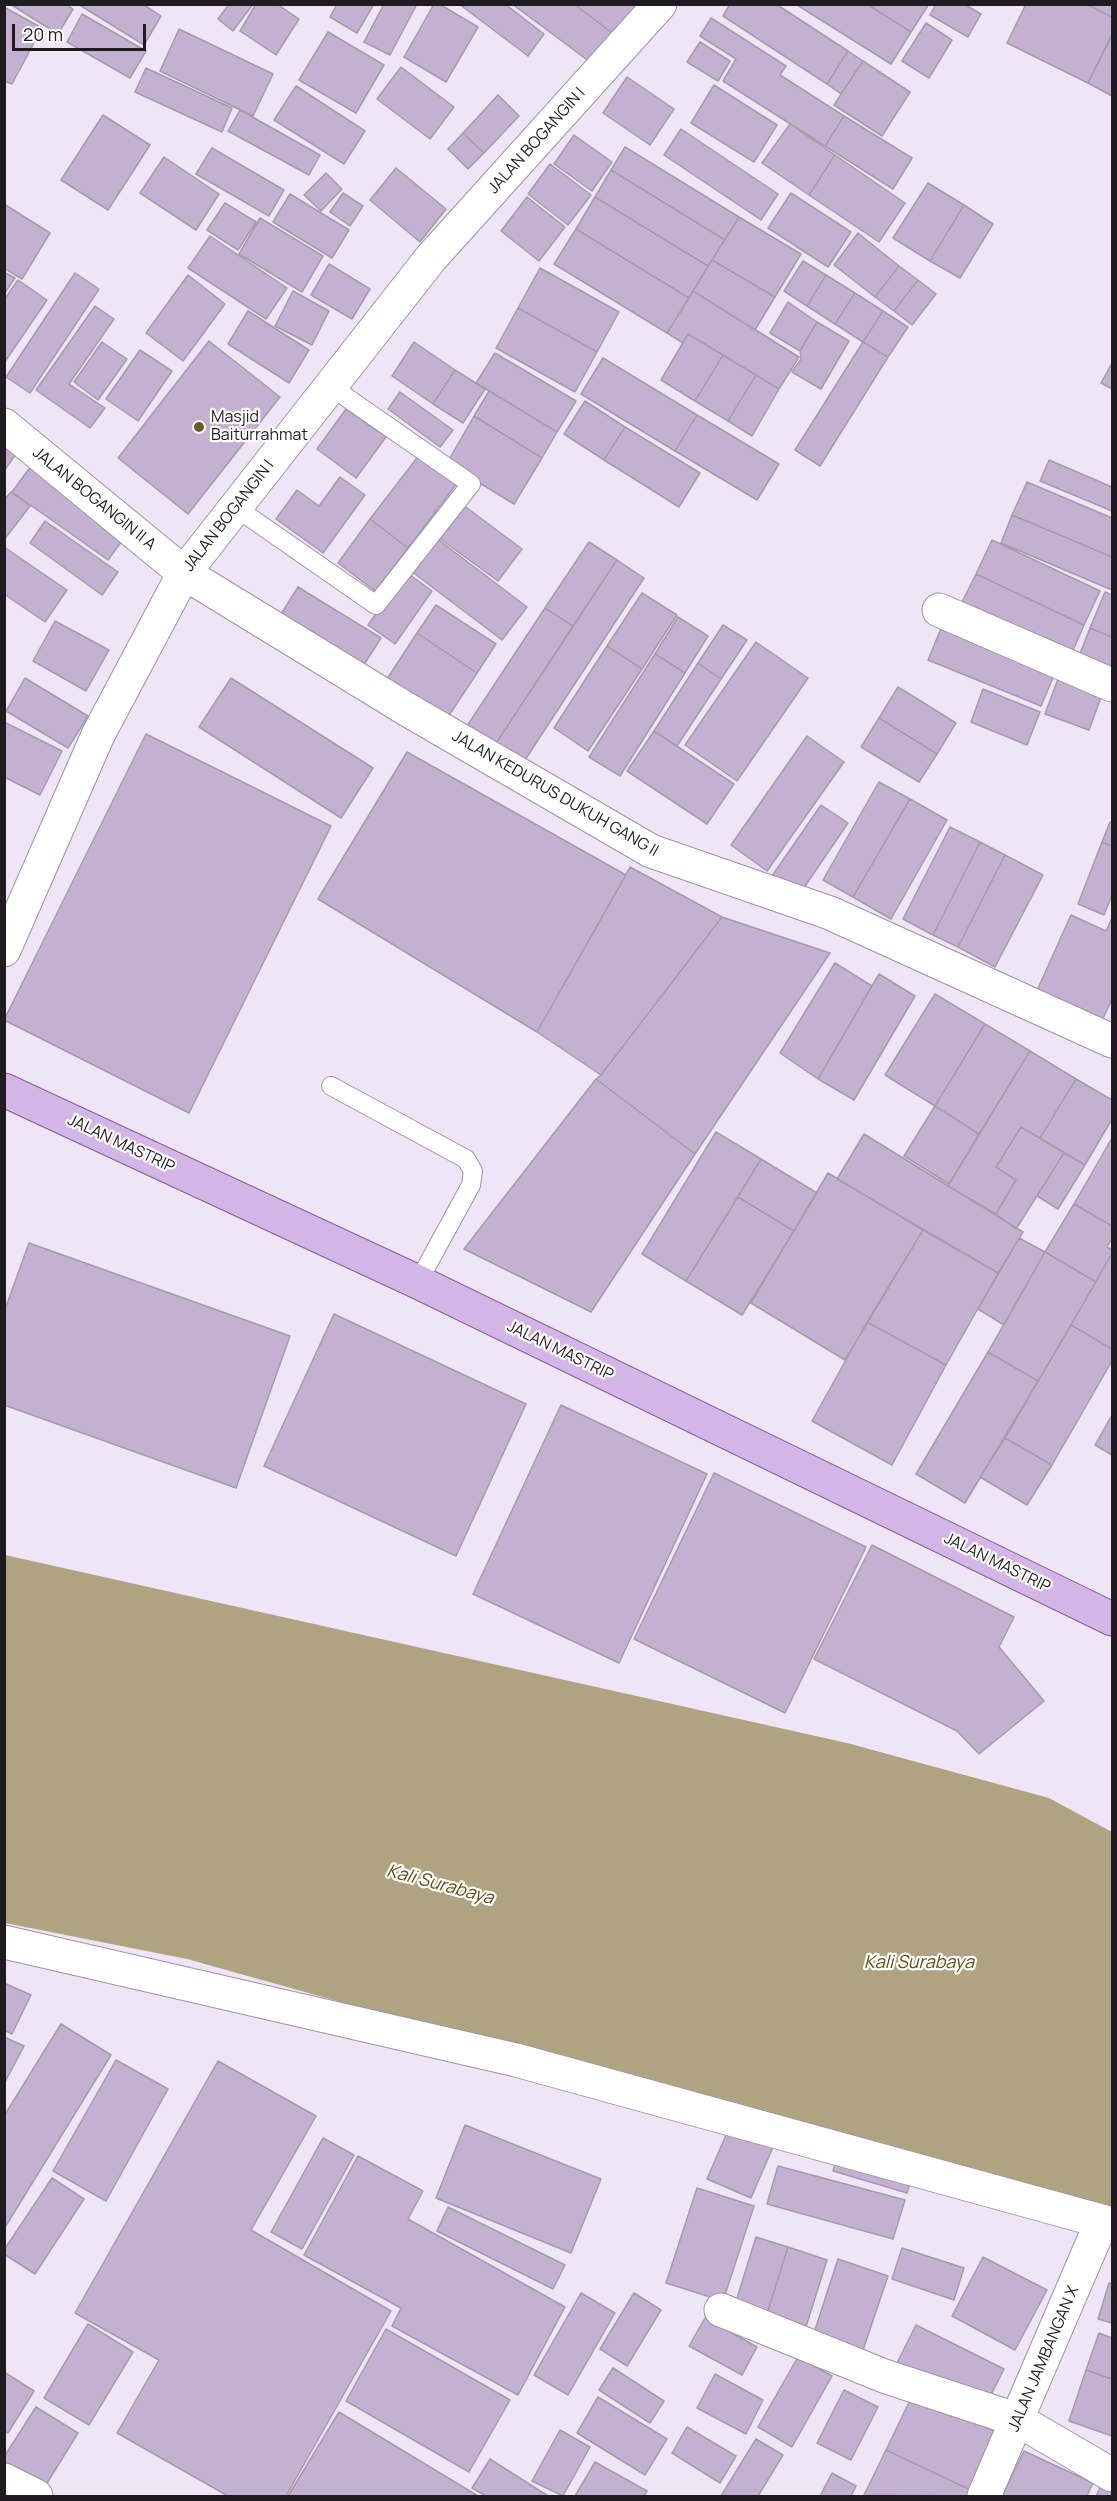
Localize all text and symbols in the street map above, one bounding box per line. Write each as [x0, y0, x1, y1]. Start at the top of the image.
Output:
scale bar [15, 12, 148, 50]
text: 20 m [23, 22, 63, 46]
street label: JALAN BOGANGIN I [484, 84, 590, 198]
place label: Masjid Baiturrahmat [211, 408, 308, 446]
marker: Masjid Baiturrahmat [192, 420, 206, 434]
street label: JALAN BOGANGIN II A [28, 443, 160, 555]
street label: JALAN BOGANGIN I [180, 456, 278, 576]
street label: JALAN KEDURUS DUKUH GANG II [448, 727, 662, 861]
street label: JALAN MASTRIP [64, 1111, 178, 1177]
street label: JALAN MASTRIP [504, 1317, 616, 1385]
street label: JALAN MASTRIP [941, 1529, 1053, 1597]
water label: Kali Surabaya [384, 1860, 496, 1910]
water label: Kali Surabaya [864, 1952, 974, 1974]
street label: JALAN JAMBANGAN X [1005, 2283, 1083, 2435]

